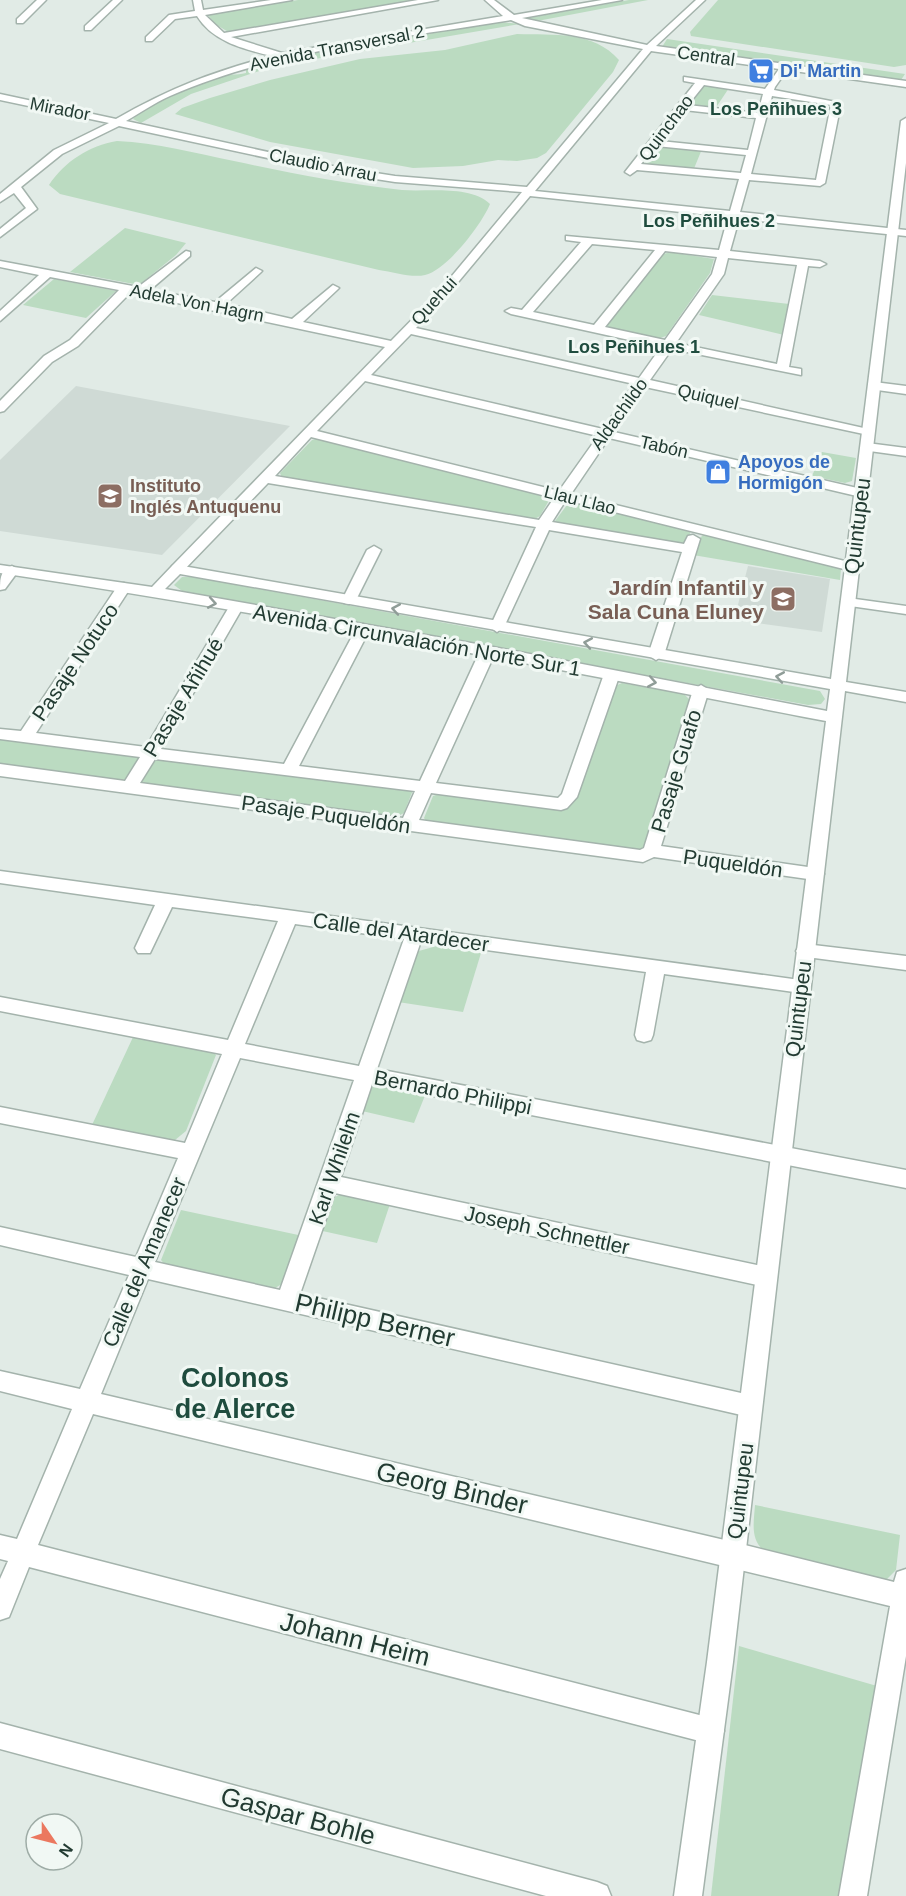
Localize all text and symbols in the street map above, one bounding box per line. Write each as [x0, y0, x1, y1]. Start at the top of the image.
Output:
street label: Avenida Transversal 2 [248, 21, 426, 75]
street label: Central [676, 42, 736, 70]
supermarket icon: Di' Martin [746, 56, 776, 86]
place label: Di' Martin [780, 61, 861, 81]
street label: Quinchao [635, 91, 697, 165]
street label: Mirador [28, 93, 92, 125]
district label: Los Peñihues 3 [710, 99, 842, 119]
street label: Claudio Arrau [268, 145, 378, 185]
district label: Los Peñihues 2 [643, 211, 775, 231]
street label: Quehui [407, 273, 461, 329]
street label: Adela Von Hagrn [128, 280, 266, 326]
district label: Los Peñihues 1 [568, 337, 700, 357]
street label: Aldachildo [586, 375, 652, 453]
street label: Quiquel [676, 380, 740, 414]
street label: Tabón [638, 432, 690, 462]
place label: Apoyos de Hormigón [738, 452, 830, 493]
shop icon: Apoyos de Hormigón [703, 457, 733, 487]
place label: Instituto Inglés Antuquenu [130, 476, 281, 517]
street label: Quintupeu [840, 476, 874, 576]
school or university icon: Instituto Inglés Antuquenu [95, 481, 125, 511]
street label: Llau Llao [542, 481, 618, 519]
place label: Jardín Infantil y Sala Cuna Eluney [588, 576, 764, 623]
school or university icon: Jardín Infantil y Sala Cuna Eluney [768, 584, 798, 614]
one-way arrow [207, 596, 217, 609]
street label: Pasaje Notuco [27, 599, 123, 725]
street label: Avenida Circunvalación Norte Sur 1 [251, 600, 583, 680]
one-way arrow [391, 603, 401, 616]
street label: Pasaje Añihué [139, 634, 227, 760]
one-way arrow [583, 637, 593, 650]
one-way arrow [775, 671, 784, 683]
one-way arrow [648, 675, 657, 687]
street label: Pasaje Guafo [646, 707, 706, 835]
street label: Pasaje Puqueldón [240, 791, 412, 837]
street label: Puqueldón [682, 845, 784, 881]
street label: Calle del Atardecer [312, 908, 490, 956]
street label: Quintupeu [781, 959, 815, 1059]
street label: Bernardo Philippi [372, 1065, 534, 1119]
street label: Karl Whilelm [304, 1109, 364, 1227]
street label: Calle del Amanecer [98, 1174, 190, 1350]
street label: Joseph Schnettler [462, 1201, 632, 1259]
street label: Philipp Berner [292, 1287, 458, 1353]
district label: Colonos de Alerce [175, 1363, 295, 1424]
street label: Quintupeu [723, 1441, 757, 1541]
street label: Georg Binder [373, 1456, 531, 1520]
street label: Johann Heim [277, 1606, 433, 1672]
street label: Gaspar Bohle [217, 1781, 379, 1851]
north arrow [24, 1812, 84, 1872]
text: N [56, 1841, 76, 1860]

